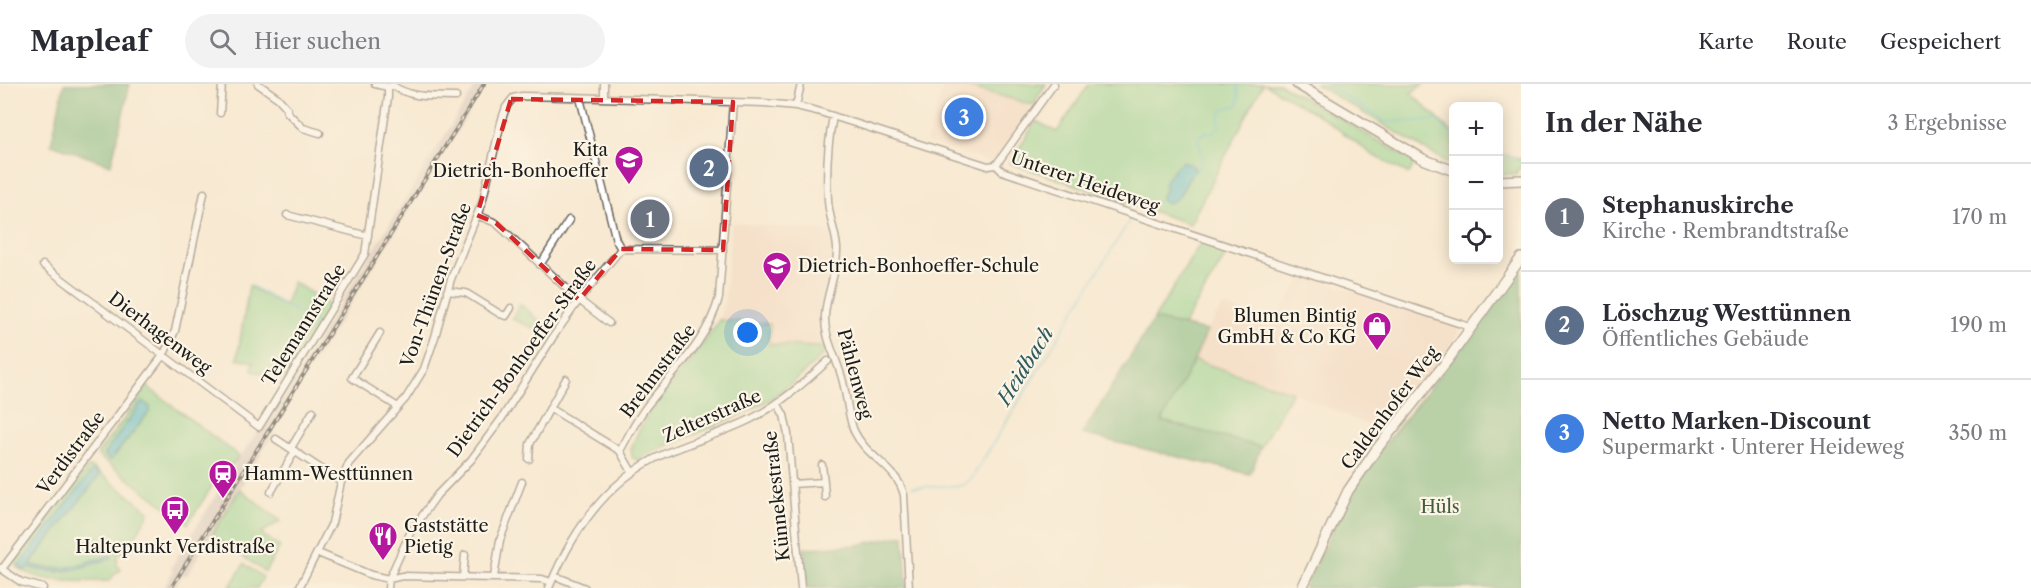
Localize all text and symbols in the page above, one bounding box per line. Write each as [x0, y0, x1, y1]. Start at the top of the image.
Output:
search box [185, 14, 605, 68]
text: Mapleaf [30, 24, 149, 58]
icon: search [206, 25, 239, 58]
text: Hier suchen [254, 28, 381, 55]
text: Karte [1698, 29, 1754, 54]
text: Route [1787, 29, 1847, 54]
text: Gespeichert [1880, 29, 2001, 54]
pin: 3 [944, 94, 984, 140]
map controls [1449, 102, 1503, 264]
button: + [1449, 102, 1503, 156]
text: In der Nähe [1545, 107, 1702, 139]
text: 3 Ergebnisse [1888, 111, 2007, 135]
place label: Kita Dietrich-Bonhoeffer [433, 139, 609, 182]
school or university icon: Kita Dietrich-Bonhoeffer [613, 144, 645, 186]
pin: 2 [690, 146, 728, 190]
street label: Unterer Heideweg [1008, 146, 1163, 218]
button: − [1449, 156, 1503, 210]
text: Stephanuskirche [1602, 192, 1794, 219]
pin: 1 [630, 196, 670, 242]
street label: Von-Thünen-Straße [396, 200, 476, 371]
text: 1 [1560, 205, 1569, 229]
text: 170 m [1952, 205, 2007, 229]
button: locate [1449, 210, 1503, 264]
text: Kirche · Rembrandtstraße [1602, 219, 1849, 243]
school or university icon: Dietrich-Bonhoeffer-Schule [761, 250, 793, 292]
street label: Dietrich-Bonhoeffer-Straße [443, 255, 601, 461]
place label: Dietrich-Bonhoeffer-Schule [798, 255, 1039, 277]
street label: Telemannstraße [258, 260, 350, 390]
street label: Dierhagenweg [104, 287, 216, 379]
text: Löschzug Westtünnen [1602, 300, 1851, 327]
place label: Blumen Bintig GmbH & Co KG [1218, 305, 1356, 348]
shop icon: Blumen Bintig GmbH & Co KG [1361, 310, 1393, 352]
text: 2 [1559, 313, 1570, 337]
text: 190 m [1950, 313, 2007, 337]
your location [733, 318, 762, 347]
street label: Brehmstraße [616, 320, 700, 422]
water label: Heidbach [990, 322, 1058, 411]
street label: Pählenweg [832, 326, 878, 422]
text: Öffentliches Gebäude [1602, 327, 1809, 351]
street label: Caldenhofer Weg [1336, 342, 1444, 474]
street label: Zelterstraße [659, 385, 765, 447]
street label: Verdistraße [32, 407, 110, 500]
text: Netto Marken-Discount [1602, 408, 1871, 435]
text: 3 [1559, 421, 1570, 445]
text: 350 m [1949, 421, 2007, 445]
street label: Künnekestraße [759, 430, 795, 562]
text: Supermarkt · Unterer Heideweg [1602, 435, 1904, 459]
station icon: Hamm-Westtünnen [207, 458, 239, 500]
place label: Hamm-Westtünnen [244, 463, 413, 485]
bus stop icon: Haltepunkt Verdistraße [159, 494, 191, 536]
park label: Hüls [1420, 496, 1460, 518]
place label: Gaststätte Pietig [404, 515, 488, 558]
restaurant icon: Gaststätte Pietig [367, 520, 399, 562]
place label: Haltepunkt Verdistraße [75, 536, 275, 558]

